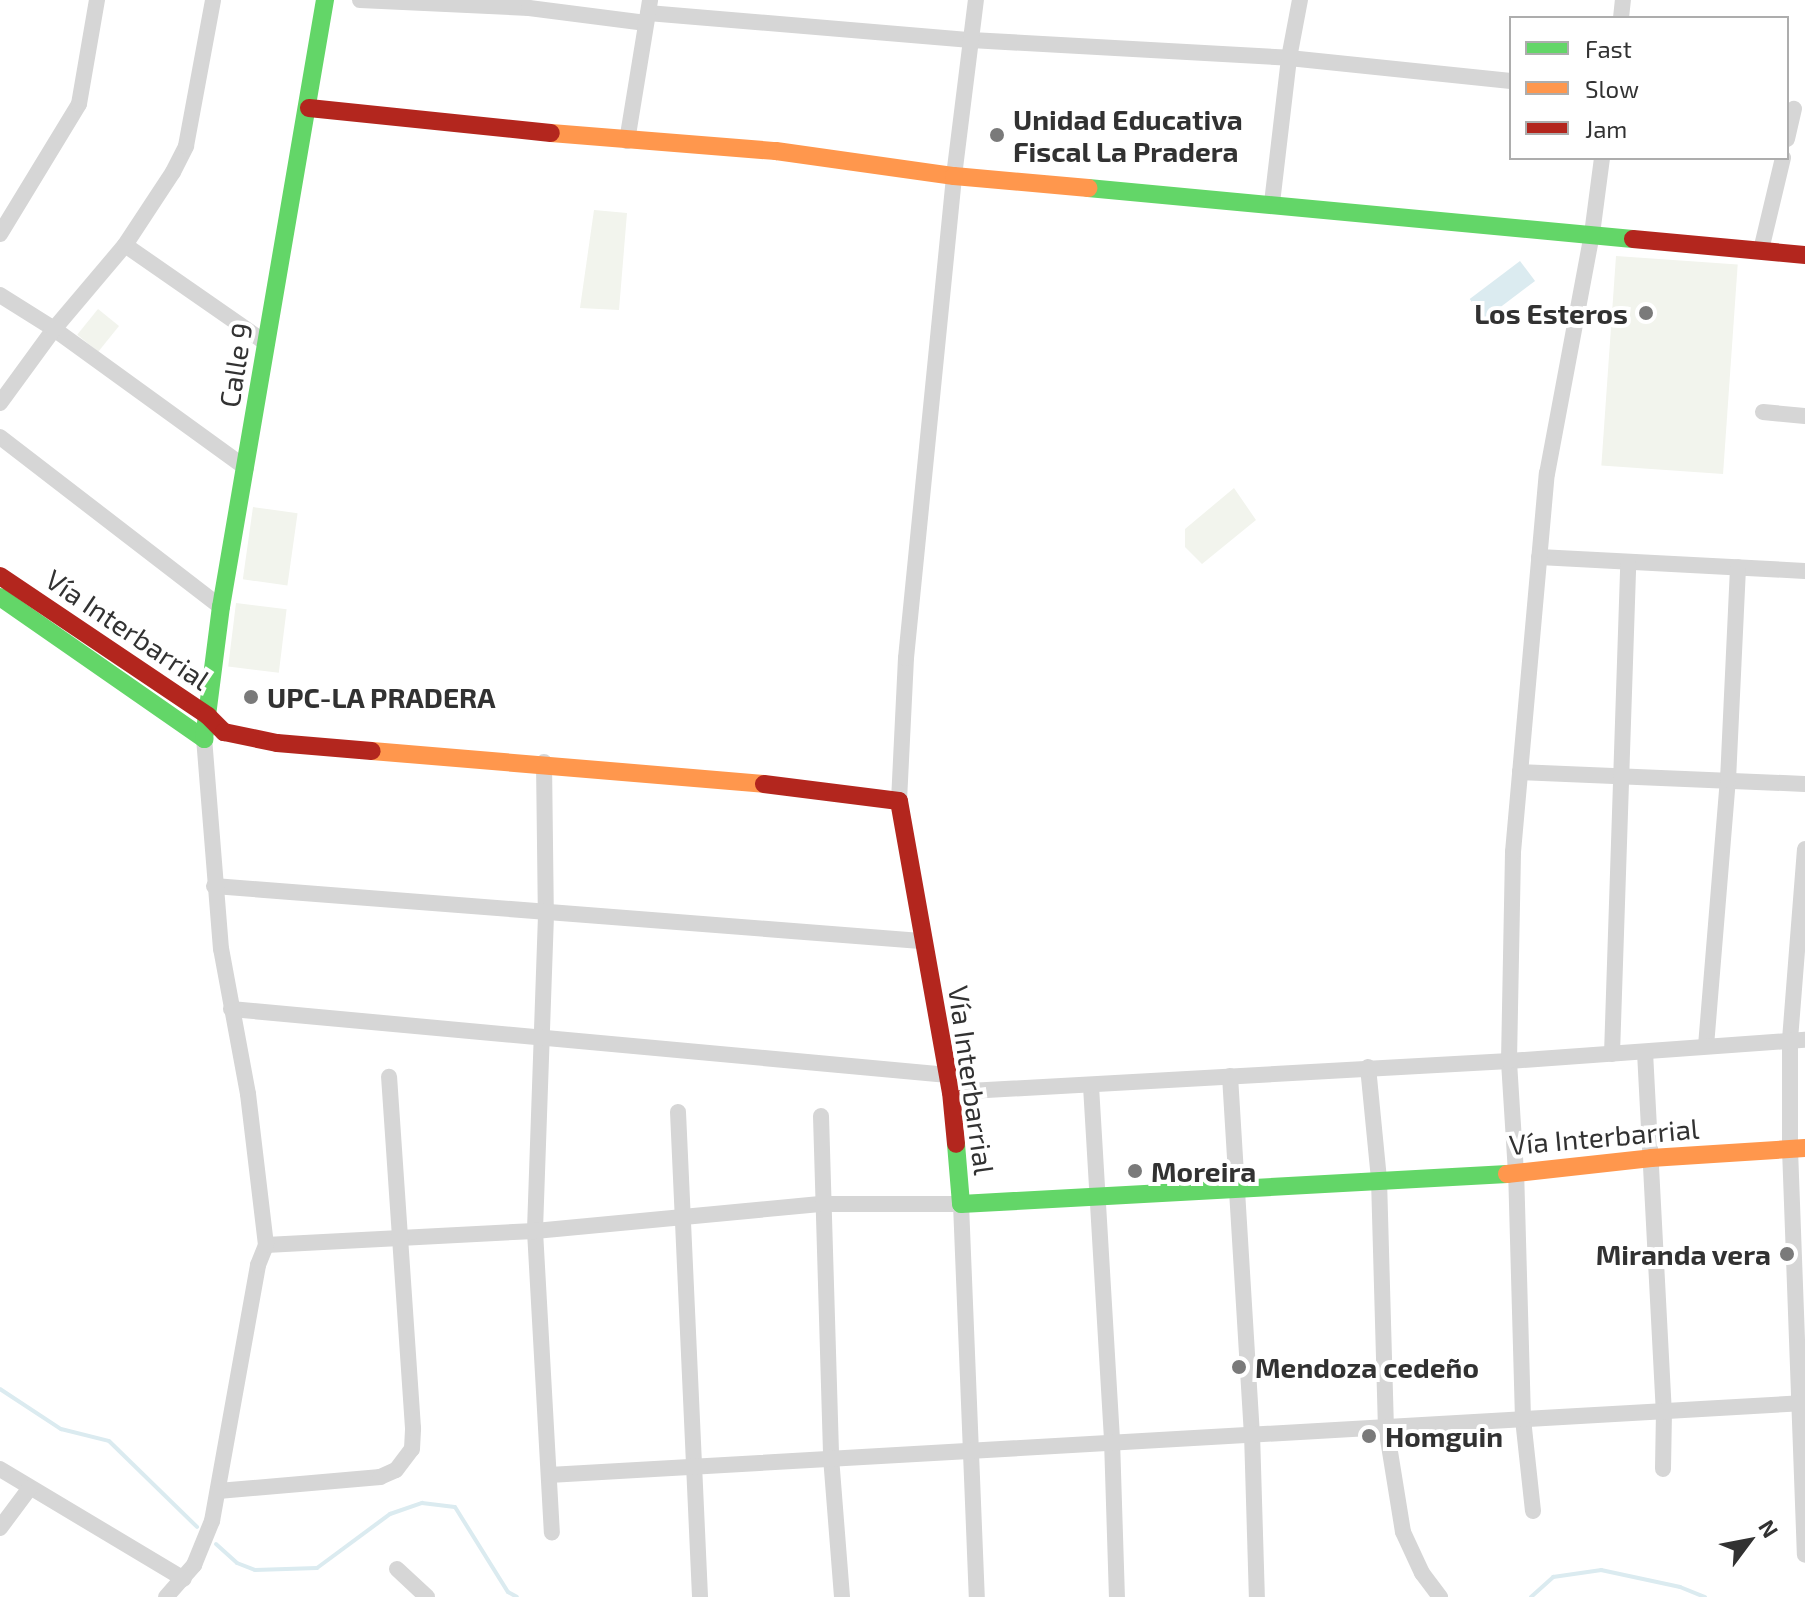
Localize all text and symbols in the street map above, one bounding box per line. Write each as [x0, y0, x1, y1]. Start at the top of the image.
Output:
legend [1509, 16, 1789, 160]
text: Fast [1585, 34, 1632, 63]
text: Slow [1585, 74, 1639, 103]
place label: Unidad Educativa Fiscal La Pradera [1013, 102, 1243, 168]
text: Jam [1585, 114, 1627, 143]
marker: Unidad Educativa Fiscal La Pradera [988, 126, 1006, 144]
place label: Los Esteros [1474, 296, 1628, 330]
marker: Los Esteros [1635, 302, 1657, 324]
street label: Calle 9 [212, 320, 258, 410]
street label: Vía Interbarrial [40, 562, 216, 696]
place label: UPC-LA PRADERA [267, 680, 496, 714]
marker: UPC-LA PRADERA [242, 688, 260, 706]
street label: Vía Interbarrial [942, 983, 1002, 1177]
street label: Vía Interbarrial [1508, 1111, 1700, 1161]
place label: Moreira [1151, 1154, 1256, 1188]
marker: Moreira [1126, 1162, 1144, 1180]
place label: Miranda vera [1595, 1237, 1771, 1271]
marker: Miranda vera [1778, 1245, 1796, 1263]
place label: Mendoza cedeño [1255, 1350, 1479, 1384]
marker: Mendoza cedeño [1230, 1358, 1248, 1376]
place label: Homguin [1385, 1419, 1503, 1453]
marker: Homguin [1360, 1427, 1378, 1445]
north arrow [1709, 1501, 1789, 1581]
text: N [1754, 1515, 1785, 1542]

